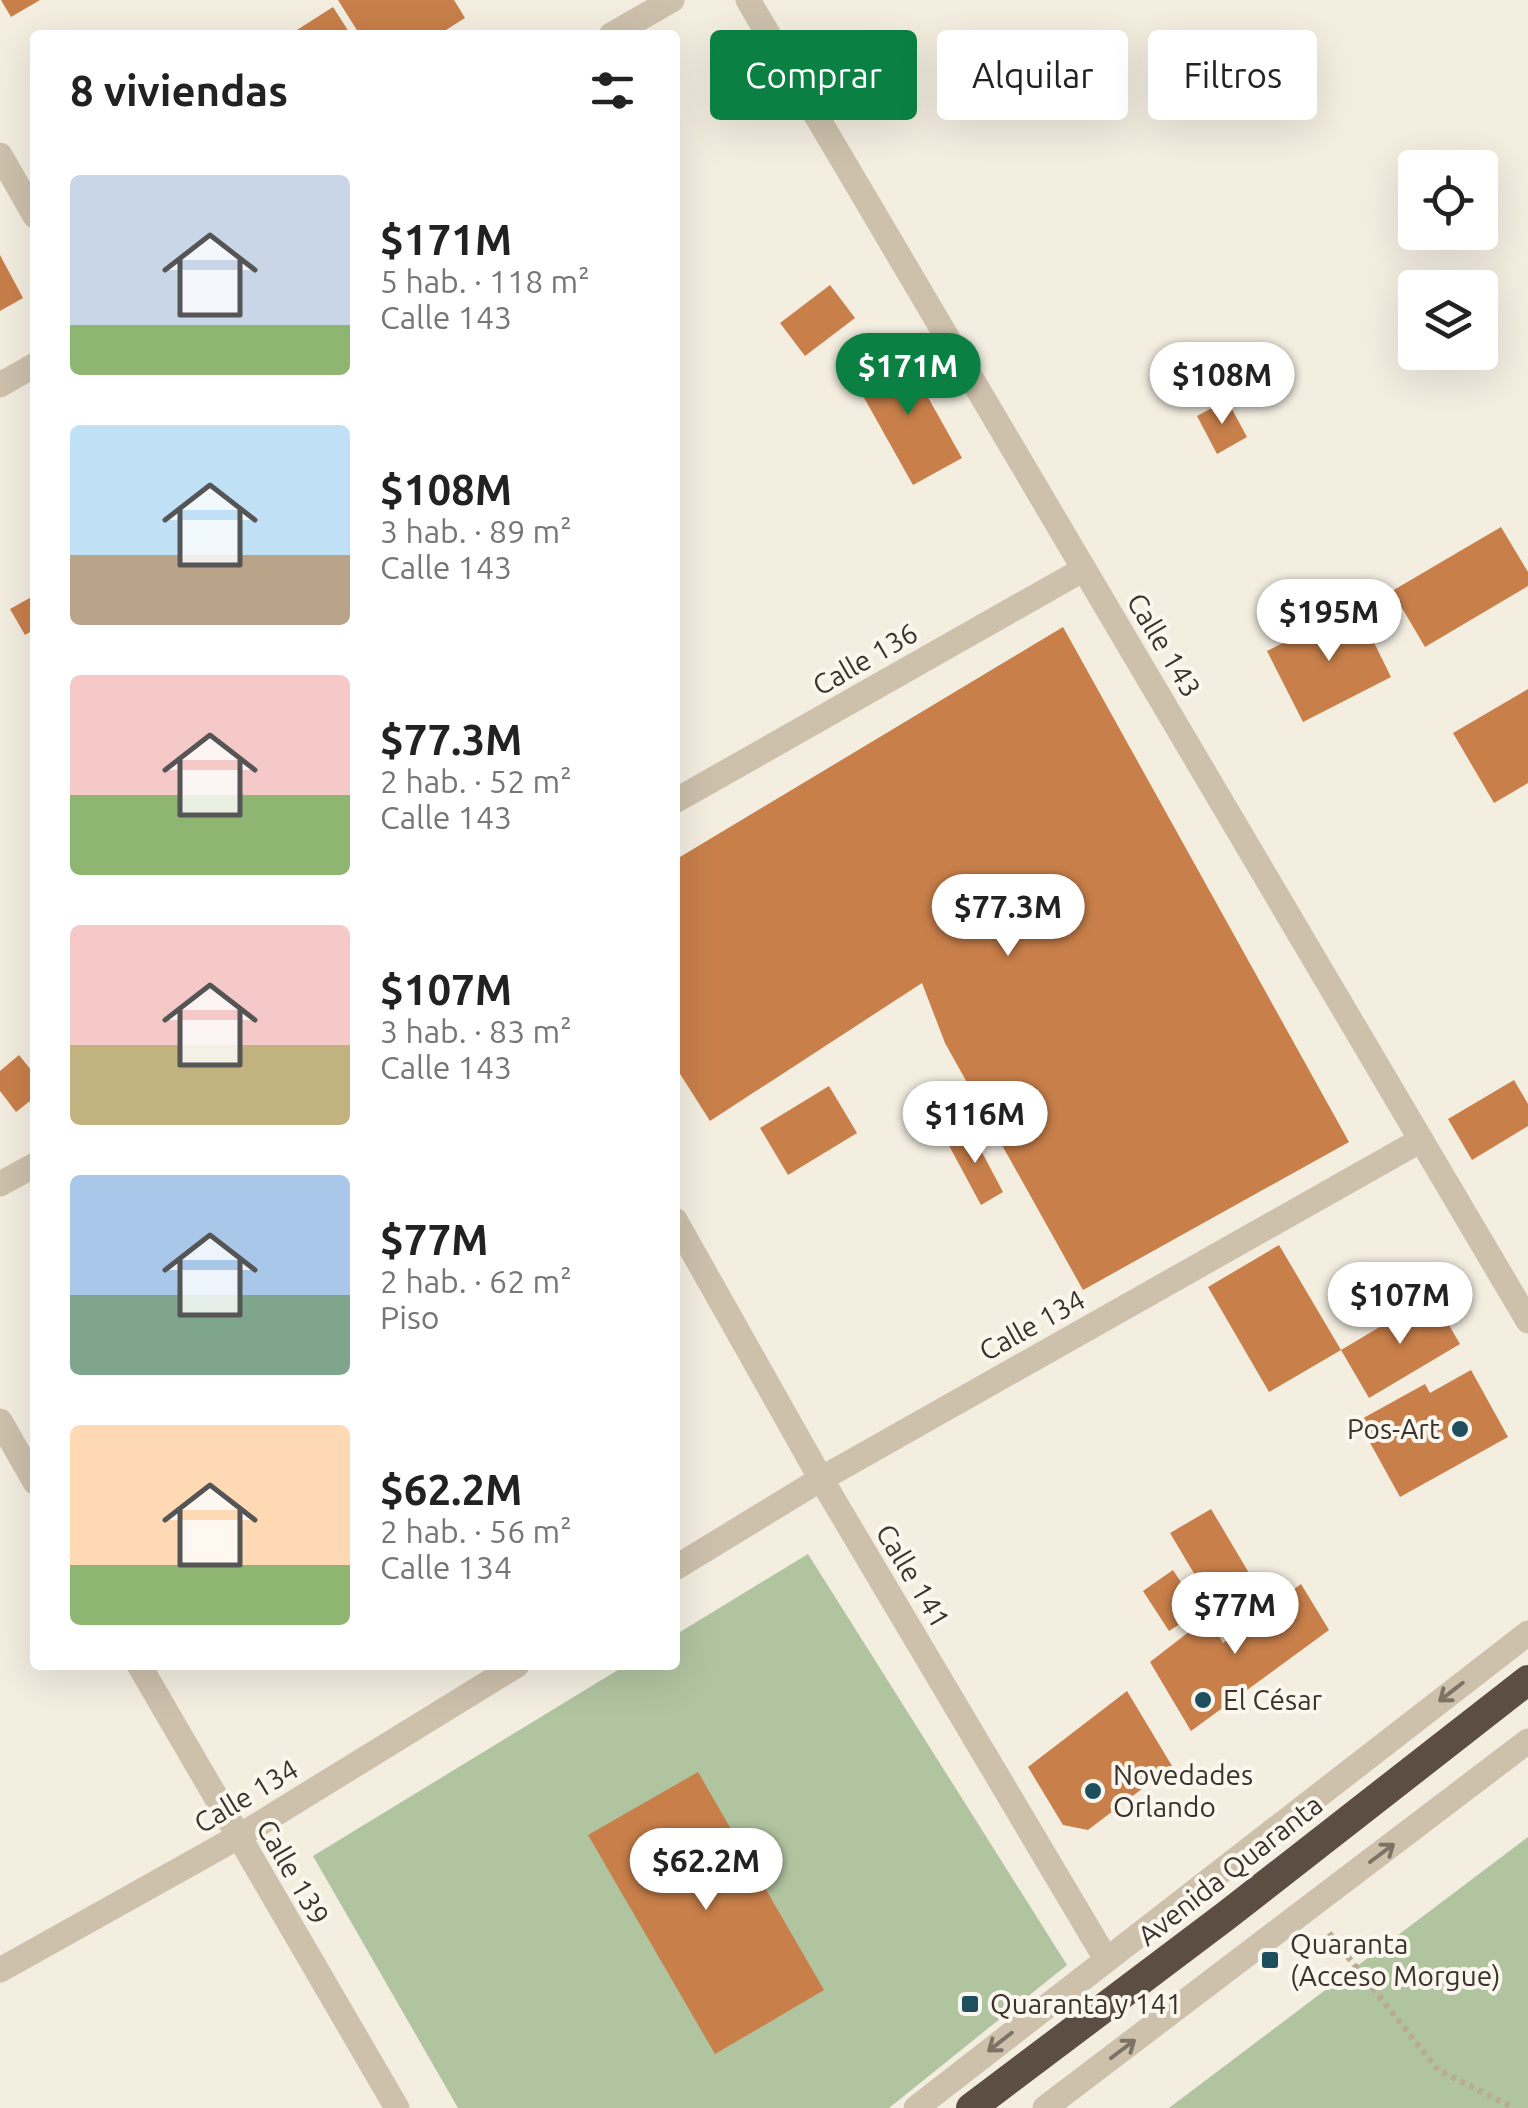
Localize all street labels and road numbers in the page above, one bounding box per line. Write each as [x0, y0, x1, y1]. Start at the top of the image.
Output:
street label: Calle 143 [1121, 587, 1207, 702]
street label: Calle 136 [807, 616, 923, 701]
street label: Calle 134 [974, 1283, 1090, 1366]
street label: Calle 141 [870, 1518, 956, 1633]
street label: Calle 134 [188, 1753, 303, 1839]
street label: Avenida Quaranta [1131, 1788, 1328, 1951]
street label: Calle 139 [251, 1814, 336, 1930]

